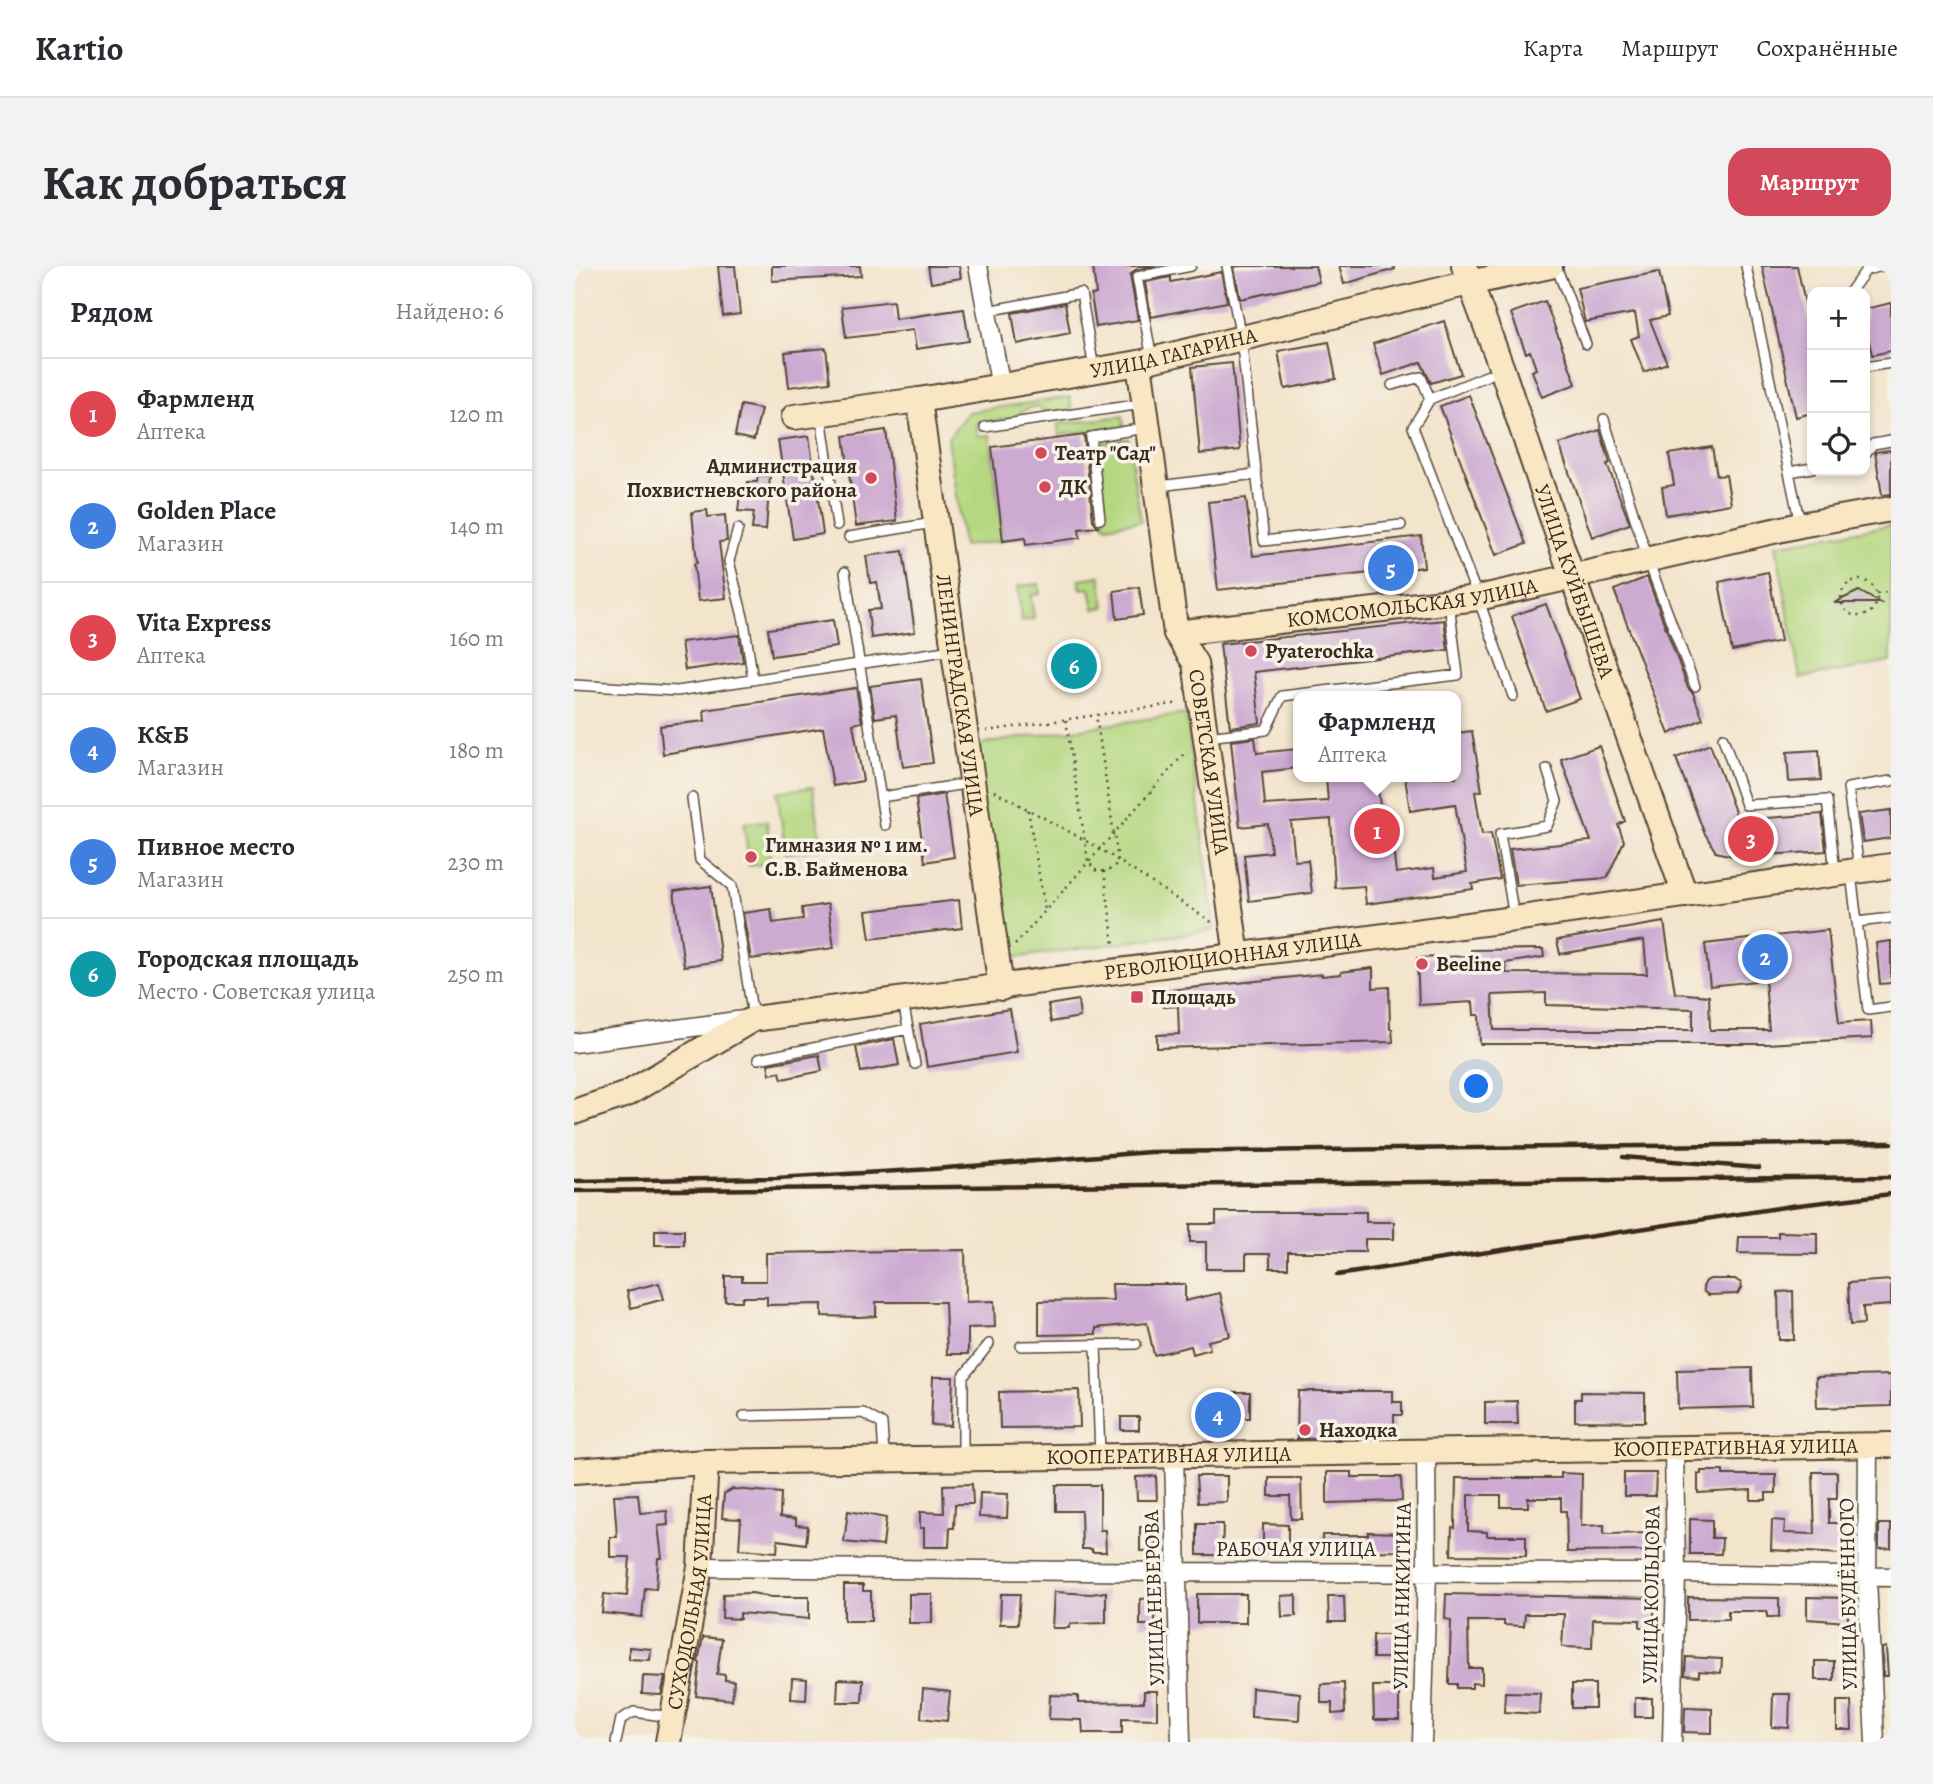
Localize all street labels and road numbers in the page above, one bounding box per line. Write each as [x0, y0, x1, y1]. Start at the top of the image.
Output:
street label: УЛИЦА ГАГАРИНА [1088, 321, 1261, 385]
street label: УЛИЦА КУЙБЫШЕВА [1528, 481, 1621, 683]
street label: КОМСОМОЛЬСКАЯ УЛИЦА [1285, 571, 1541, 634]
street label: ЛЕНИНГРАДСКАЯ УЛИЦА [929, 572, 991, 819]
street label: СОВЕТСКАЯ УЛИЦА [1182, 667, 1236, 857]
street label: РЕВОЛЮЦИОННАЯ УЛИЦА [1102, 925, 1363, 987]
street label: КООПЕРАТИВНАЯ УЛИЦА [1613, 1431, 1859, 1463]
street label: КООПЕРАТИВНАЯ УЛИЦА [1046, 1440, 1292, 1471]
street label: СУХОДОЛЬНАЯ УЛИЦА [660, 1492, 718, 1712]
street label: УЛИЦА БУДЁННОГО [1832, 1498, 1864, 1690]
street label: УЛИЦА НИКИТИНА [1386, 1501, 1418, 1690]
street label: УЛИЦА КОЛЬЦОВА [1635, 1505, 1667, 1685]
street label: УЛИЦА НЕВЕРОВА [1137, 1509, 1171, 1687]
street label: РАБОЧАЯ УЛИЦА [1216, 1535, 1377, 1563]

